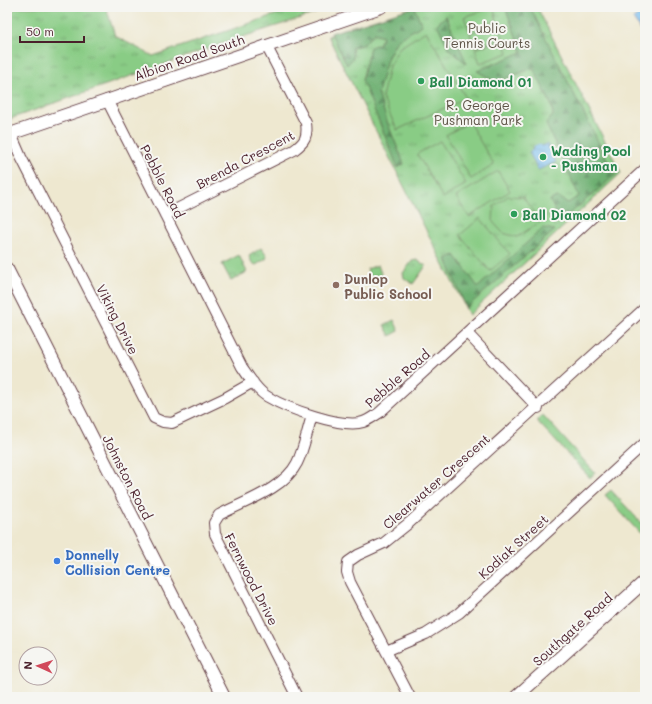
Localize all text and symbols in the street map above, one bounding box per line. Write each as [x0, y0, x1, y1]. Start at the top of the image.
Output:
scale bar [20, 18, 84, 44]
park label: Public Tennis Courts [444, 19, 530, 51]
text: 50 m [26, 23, 54, 39]
street label: Albion Road South [132, 30, 246, 84]
place label: Ball Diamond 01 [429, 73, 532, 90]
marker: Ball Diamond 01 [416, 76, 426, 86]
park label: R. George Pushman Park [434, 96, 522, 128]
street label: Brenda Crescent [193, 126, 297, 192]
street label: Pebble Road [137, 141, 189, 221]
place label: Wading Pool - Pushman [551, 142, 631, 174]
marker: Wading Pool - Pushman [538, 152, 548, 162]
place label: Ball Diamond 02 [522, 206, 626, 223]
marker: Ball Diamond 02 [509, 209, 519, 219]
place label: Dunlop Public School [344, 270, 432, 302]
marker: Dunlop Public School [331, 280, 341, 290]
street label: Viking Drive [93, 281, 143, 357]
street label: Pebble Road [361, 345, 433, 411]
street label: Clearwater Crescent [379, 430, 493, 532]
street label: Johnston Road [99, 432, 157, 522]
street label: Kodiak Street [474, 510, 552, 582]
street label: Fernwood Drive [221, 530, 283, 628]
place label: Donnelly Collision Centre [65, 546, 170, 578]
marker: Donnelly Collision Centre [52, 556, 62, 566]
street label: Southgate Road [529, 589, 615, 669]
north arrow [18, 646, 58, 686]
text: N [20, 661, 35, 670]

